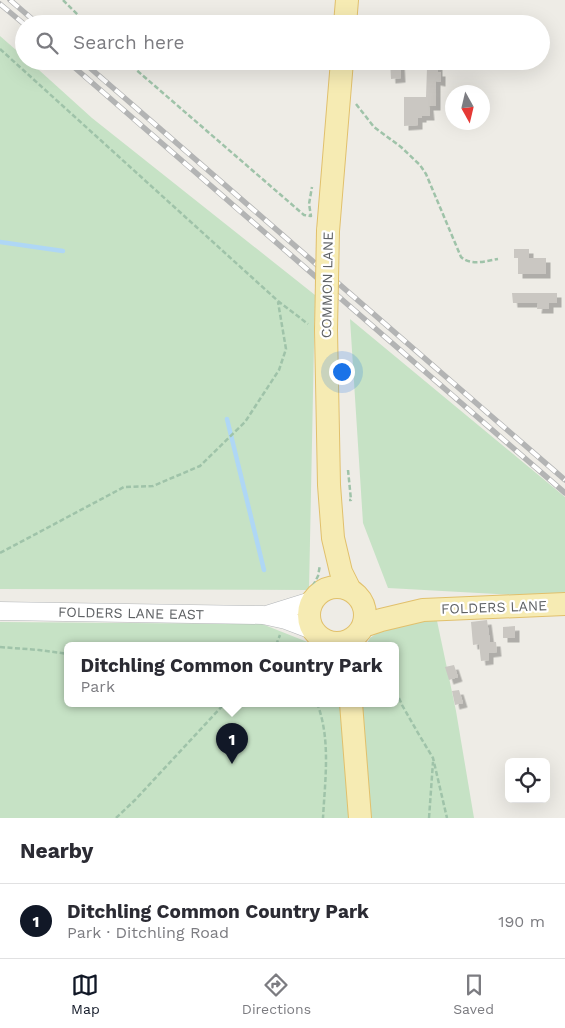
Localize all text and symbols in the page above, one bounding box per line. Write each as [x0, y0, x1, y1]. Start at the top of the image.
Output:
search box [15, 15, 550, 70]
icon: search [33, 29, 61, 57]
text: Search here [73, 31, 184, 54]
north arrow [445, 85, 490, 130]
street label: COMMON LANE [318, 232, 336, 338]
your location [329, 359, 355, 385]
street label: FOLDERS LANE [441, 597, 547, 617]
street label: FOLDERS LANE EAST [58, 604, 205, 622]
popup [64, 642, 399, 707]
text: Ditchling Common Country Park [81, 654, 382, 677]
text: Park [81, 677, 115, 696]
pin: 1 [216, 723, 248, 764]
map controls [505, 758, 550, 803]
button: locate [505, 758, 550, 803]
text: Nearby [20, 838, 93, 863]
text: Ditchling Common Country Park [67, 900, 369, 923]
text: 1 [33, 912, 39, 931]
text: 190 m [498, 912, 545, 931]
text: Park · Ditchling Road [67, 923, 229, 942]
tab: Map [71, 971, 100, 1017]
tab: Directions [242, 971, 311, 1017]
tab: Saved [453, 971, 494, 1017]

